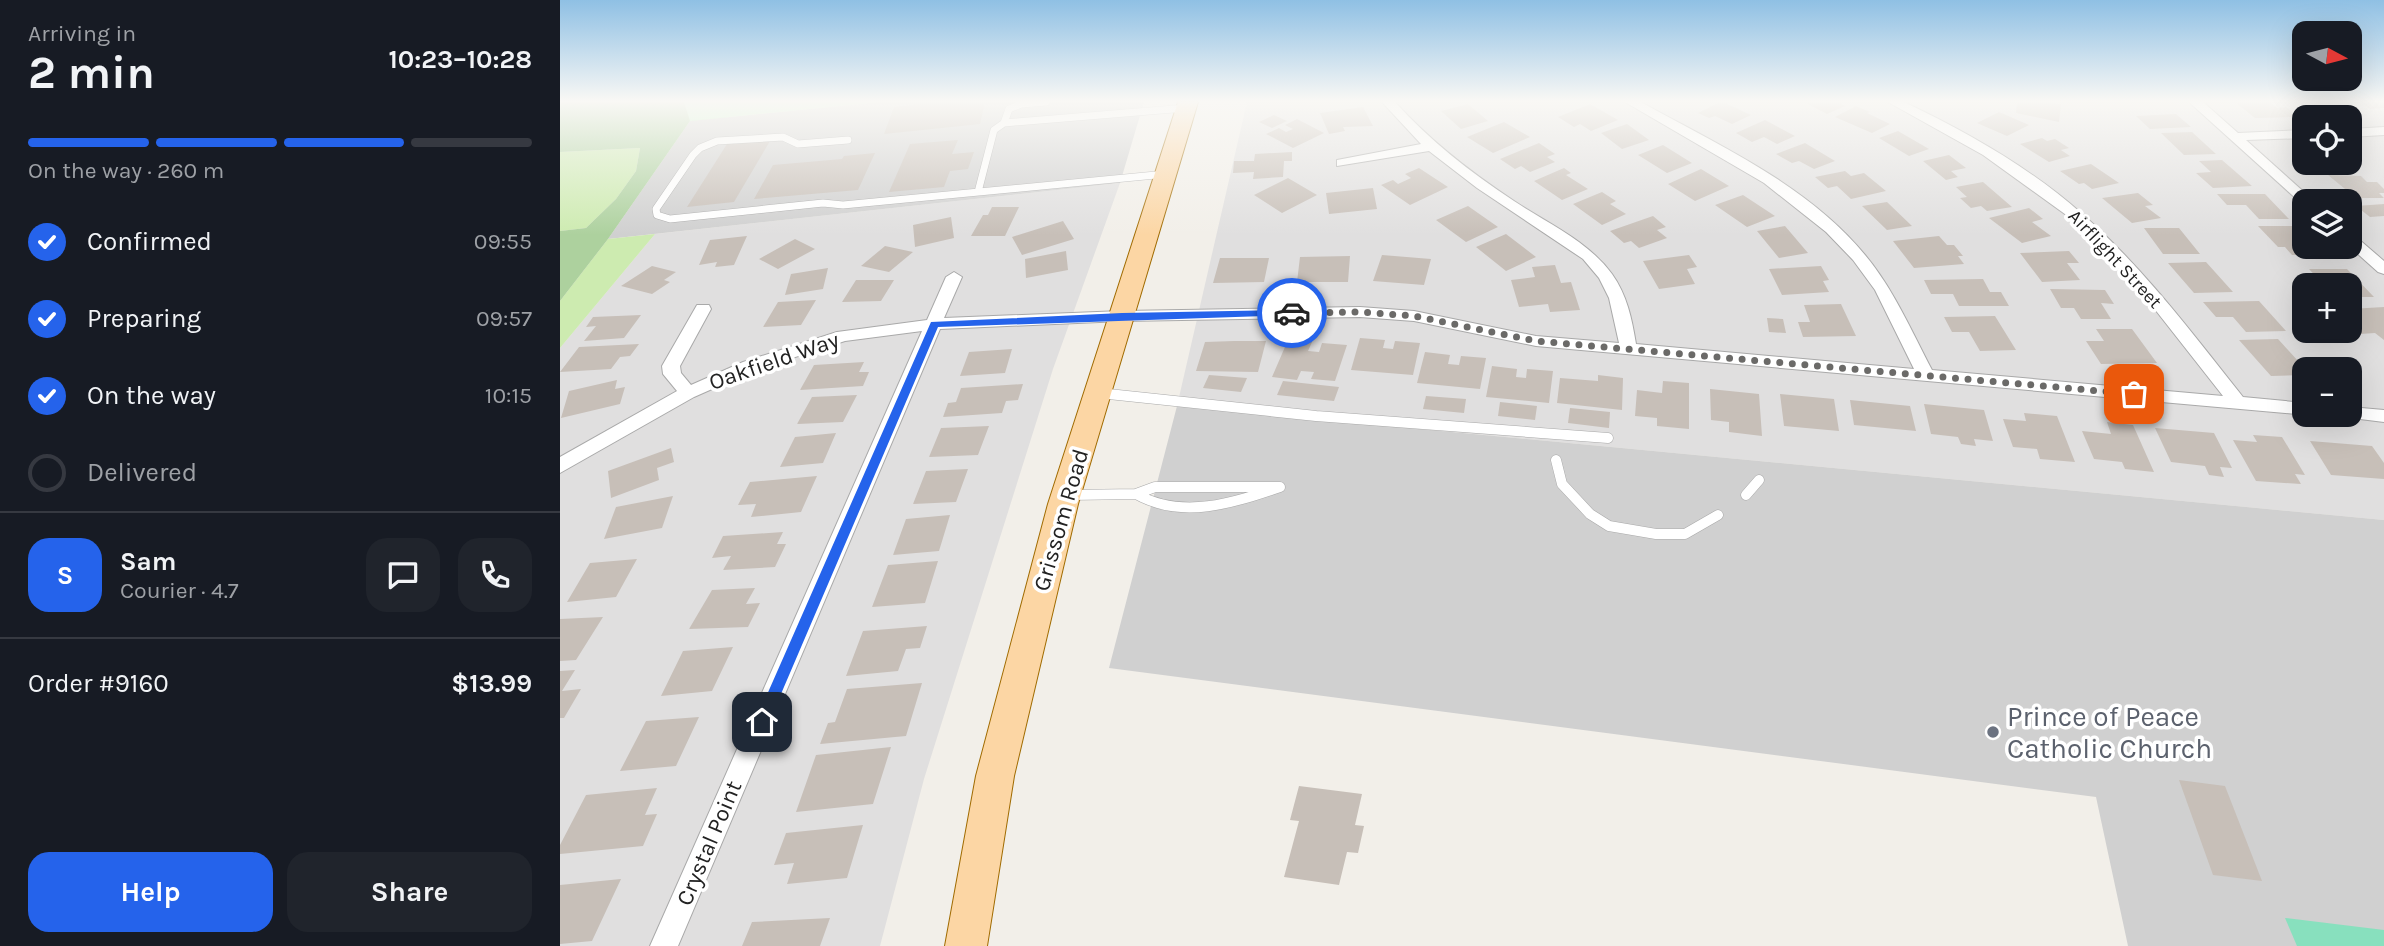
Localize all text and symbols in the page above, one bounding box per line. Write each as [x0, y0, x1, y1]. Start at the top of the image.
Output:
text: Arriving in [28, 20, 136, 47]
north arrow [2292, 21, 2362, 91]
map controls [2292, 21, 2362, 427]
text: 10:23–10:28 [388, 44, 532, 75]
text: 2 min [28, 46, 155, 100]
button: locate [2292, 105, 2362, 175]
text: On the way · 260 m [28, 157, 224, 184]
button: layers [2292, 189, 2362, 259]
street label: Airflight Street [2064, 205, 2166, 313]
icon: check [28, 223, 66, 261]
text: Confirmed [87, 226, 212, 257]
text: 09:55 [474, 228, 532, 255]
button: + [2292, 273, 2362, 343]
courier [1257, 278, 1327, 348]
icon: car [1273, 294, 1311, 332]
icon: check [28, 300, 66, 338]
text: Preparing [87, 303, 201, 334]
text: 09:57 [476, 305, 532, 332]
street label: Oakfield Way [705, 326, 843, 396]
button: − [2292, 357, 2362, 427]
pin [2104, 364, 2164, 424]
icon: bag [2115, 375, 2153, 413]
icon: check [28, 377, 66, 415]
text: On the way [87, 380, 216, 411]
text: 10:15 [485, 382, 532, 409]
street label: Grissom Road [1028, 446, 1094, 594]
text: Delivered [87, 457, 197, 488]
button: chat [366, 538, 440, 612]
button: phone [458, 538, 532, 612]
text: Sam [120, 546, 176, 577]
text: S [57, 560, 73, 591]
text: Courier · 4.7 [120, 577, 239, 604]
text: Order #9160 [28, 668, 169, 699]
text: $13.99 [451, 668, 532, 699]
pin [732, 692, 792, 752]
place label: Prince of Peace Catholic Church [2007, 700, 2212, 765]
icon: home [743, 703, 781, 741]
marker: Prince of Peace Catholic Church [1985, 724, 2001, 740]
street label: Crystal Point [671, 776, 748, 910]
button: Help [28, 852, 273, 932]
button: Share [287, 852, 532, 932]

